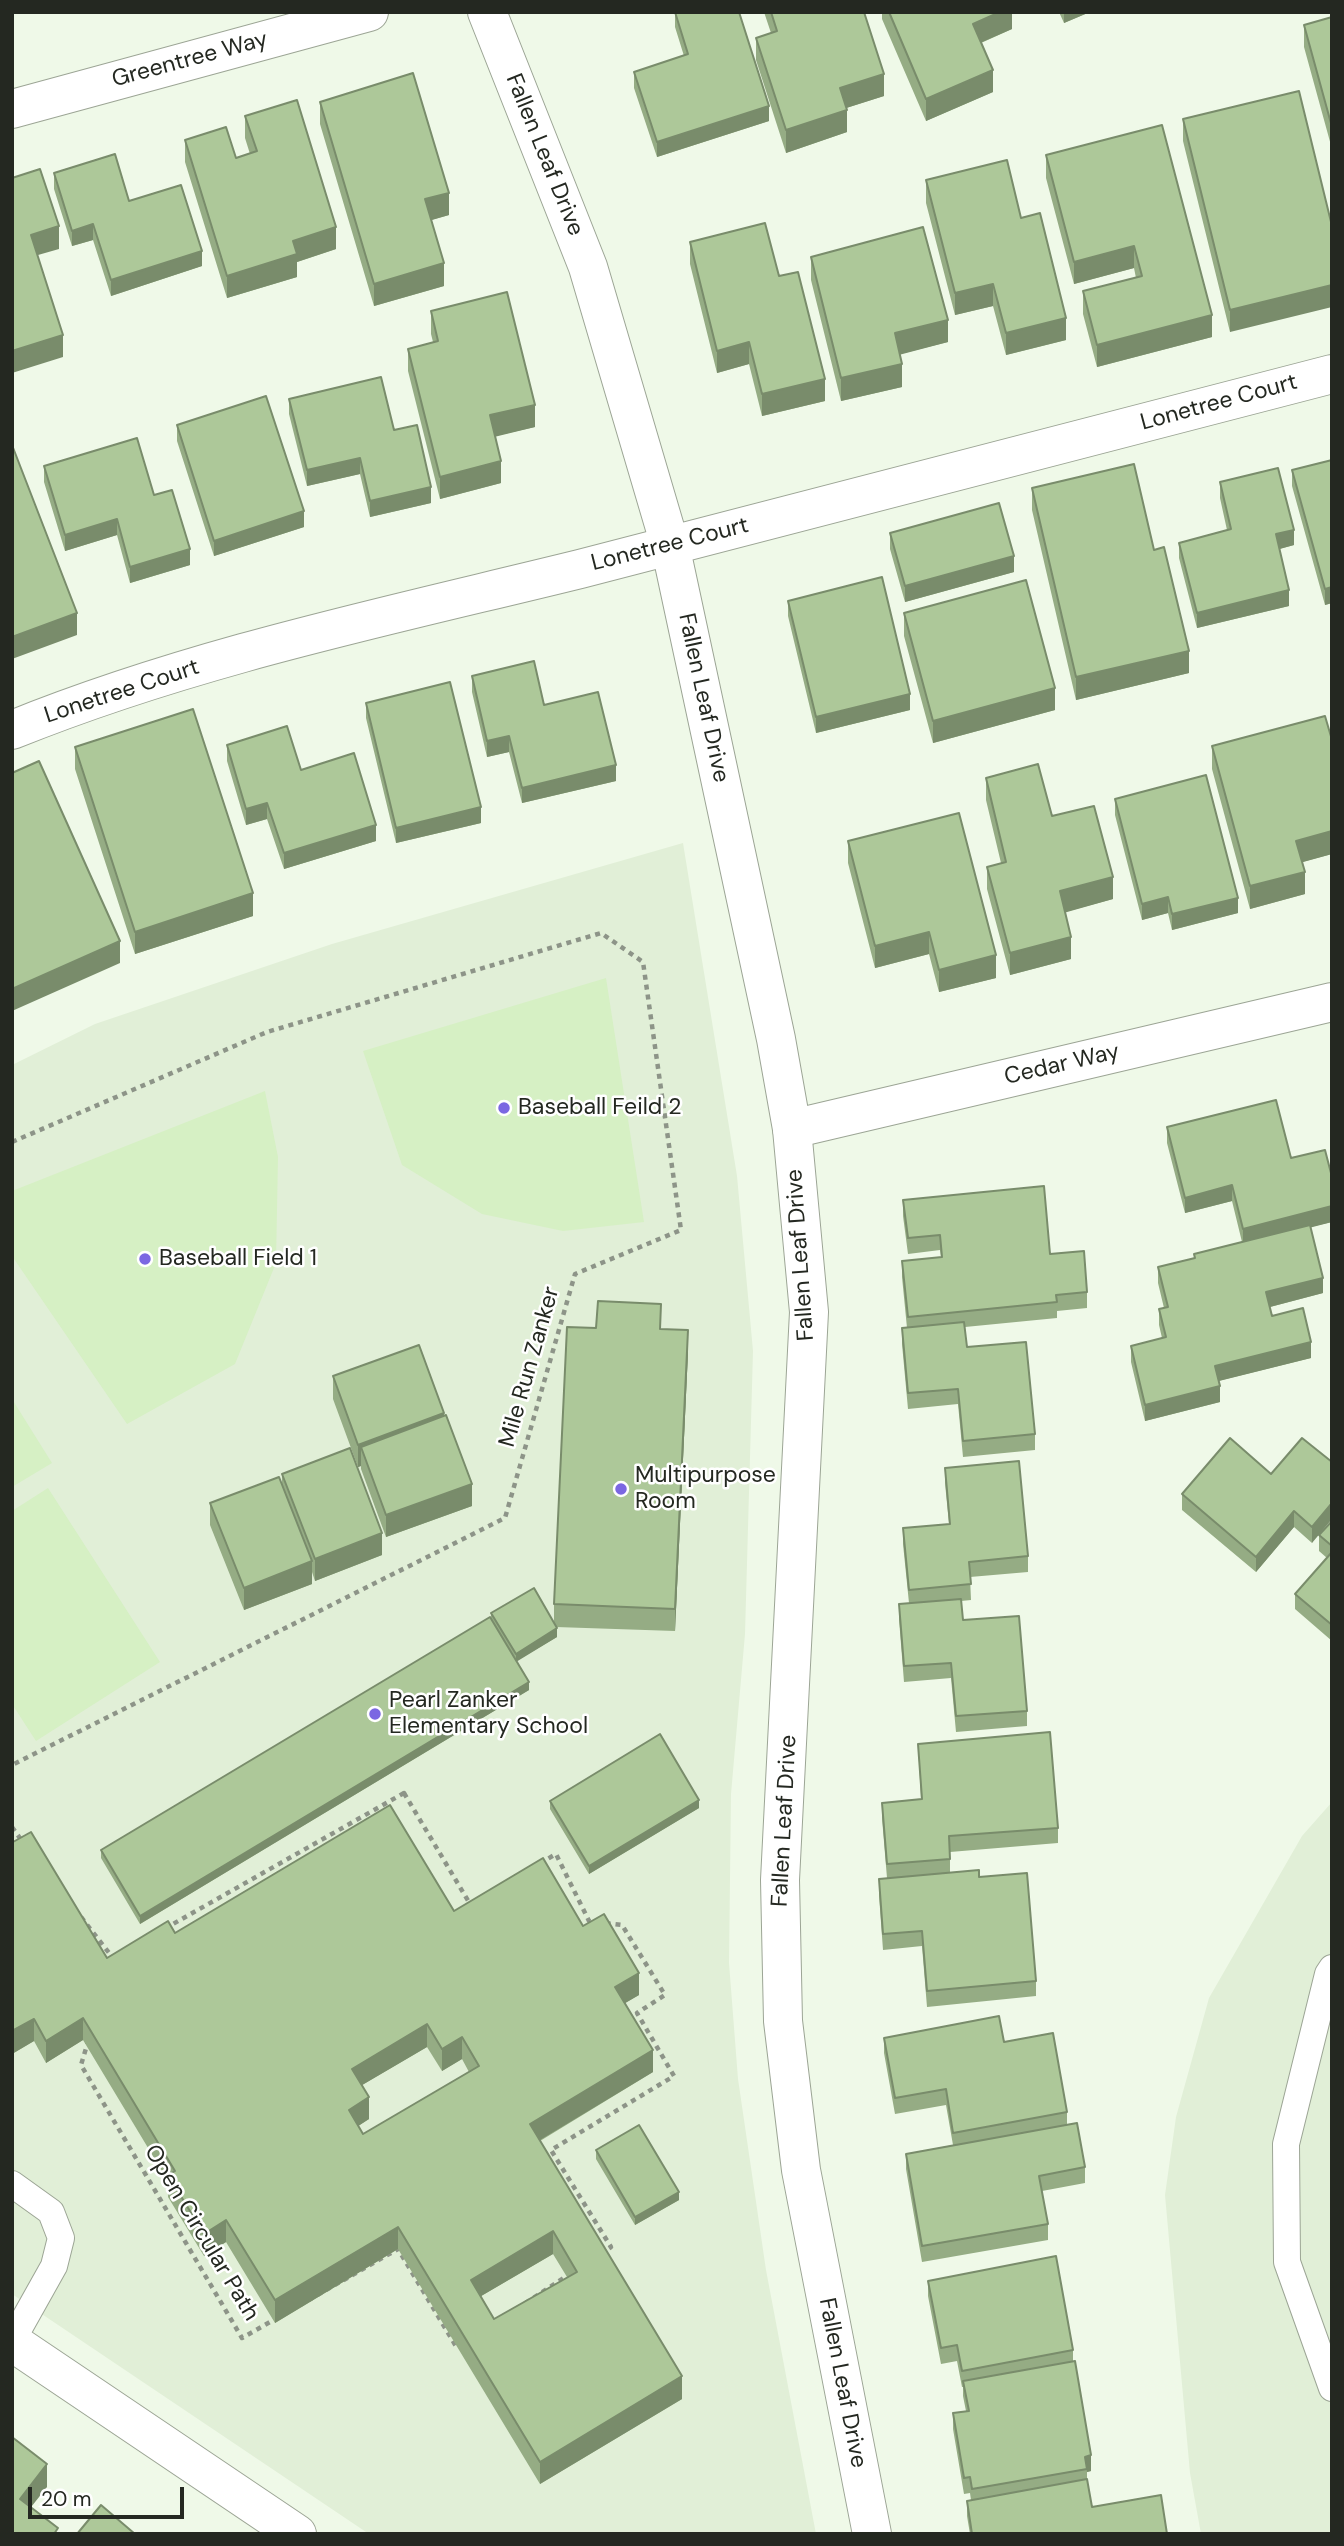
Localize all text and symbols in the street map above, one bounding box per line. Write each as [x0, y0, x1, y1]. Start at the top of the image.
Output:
street label: Greentree Way [109, 26, 271, 94]
street label: Fallen Leaf Drive [499, 70, 589, 240]
street label: Lonetree Court [1138, 369, 1300, 437]
street label: Lonetree Court [588, 512, 752, 578]
street label: Fallen Leaf Drive [672, 611, 734, 785]
street label: Lonetree Court [41, 654, 203, 730]
street label: Cedar Way [1002, 1038, 1122, 1092]
place label: Baseball Feild 2 [518, 1094, 682, 1122]
marker: Baseball Feild 2 [496, 1100, 512, 1116]
street label: Fallen Leaf Drive [781, 1168, 821, 1342]
place label: Baseball Field 1 [159, 1245, 317, 1273]
marker: Baseball Field 1 [137, 1251, 153, 1267]
street label: Mile Run Zanker [494, 1283, 566, 1451]
place label: Multipurpose Room [635, 1462, 776, 1516]
marker: Multipurpose Room [613, 1481, 629, 1497]
place label: Pearl Zanker Elementary School [389, 1687, 588, 1741]
marker: Pearl Zanker Elementary School [367, 1706, 383, 1722]
street label: Fallen Leaf Drive [767, 1734, 803, 1908]
street label: Open Circular Path [138, 2140, 264, 2326]
street label: Fallen Leaf Drive [812, 2296, 872, 2470]
scale bar [32, 2472, 187, 2516]
text: 20 m [41, 2485, 92, 2513]

